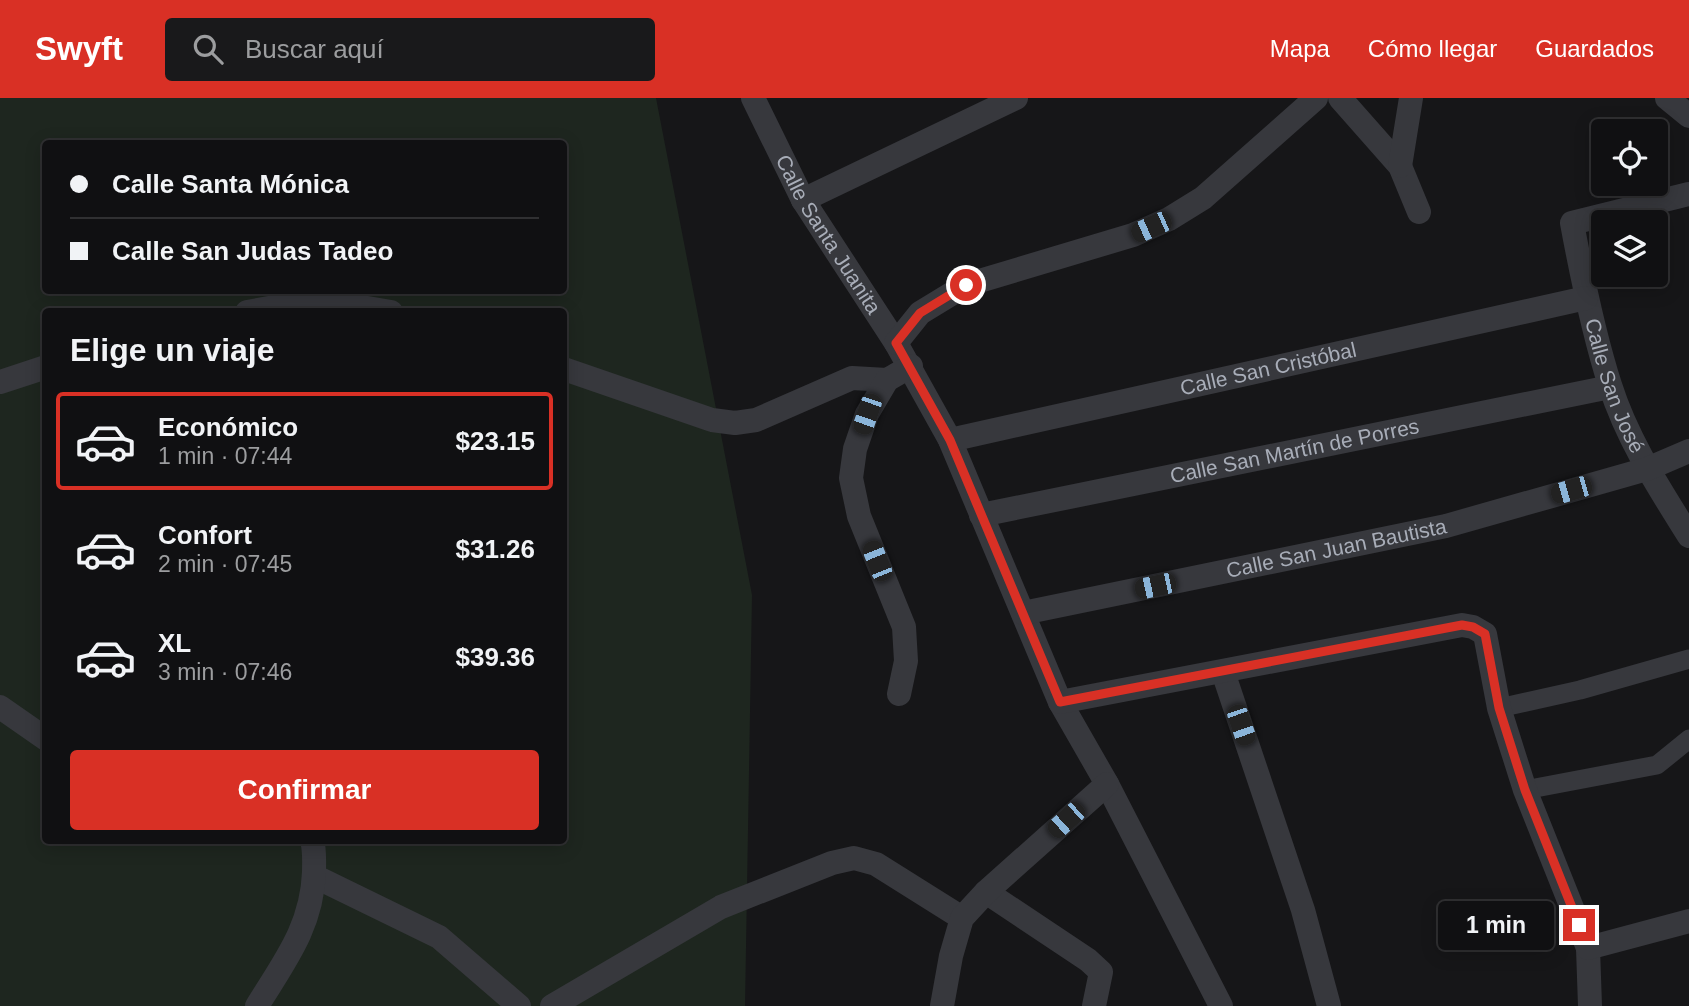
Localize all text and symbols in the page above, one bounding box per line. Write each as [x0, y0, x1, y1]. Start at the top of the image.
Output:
search box [165, 18, 655, 81]
text: Swyft [35, 30, 123, 67]
icon: search [189, 30, 227, 68]
text: Buscar aquí [245, 34, 384, 64]
text: Mapa [1270, 35, 1330, 62]
text: Cómo llegar [1368, 35, 1497, 62]
text: Guardados [1535, 35, 1654, 62]
map controls [1591, 119, 1668, 287]
button: locate [1591, 119, 1668, 196]
street label: Calle Santa Juanita [772, 151, 886, 318]
text: Calle Santa Mónica [112, 169, 349, 199]
car [1128, 209, 1175, 245]
button: layers [1591, 210, 1668, 287]
text: Calle San Judas Tadeo [112, 236, 393, 266]
route start [950, 269, 982, 301]
street label: Calle San José [1581, 316, 1649, 457]
text: Elige un viaje [70, 332, 275, 368]
street label: Calle San Cristóbal [1178, 338, 1358, 399]
car [851, 391, 884, 437]
icon: car [74, 410, 137, 473]
text: Económico [158, 412, 298, 442]
street label: Calle San Martín de Porres [1168, 414, 1421, 487]
text: $23.15 [455, 426, 535, 456]
text: 1 min · 07:44 [158, 443, 292, 469]
car [1548, 474, 1595, 506]
street label: Calle San Juan Bautista [1224, 514, 1449, 582]
icon: car [74, 518, 137, 581]
text: Confort [158, 520, 252, 550]
text: $31.26 [455, 534, 535, 564]
car [860, 538, 895, 584]
text: 2 min · 07:45 [158, 551, 292, 577]
car [1133, 571, 1178, 601]
icon: car [74, 626, 137, 689]
text: XL [158, 628, 191, 658]
text: $39.36 [455, 642, 535, 672]
text: 3 min · 07:46 [158, 659, 292, 685]
car [1225, 702, 1258, 748]
button: Confirmar [70, 750, 539, 830]
car [1044, 798, 1089, 842]
callout: 1 min [1439, 900, 1554, 950]
route end [1563, 909, 1595, 941]
text: 1 min [1466, 912, 1526, 938]

